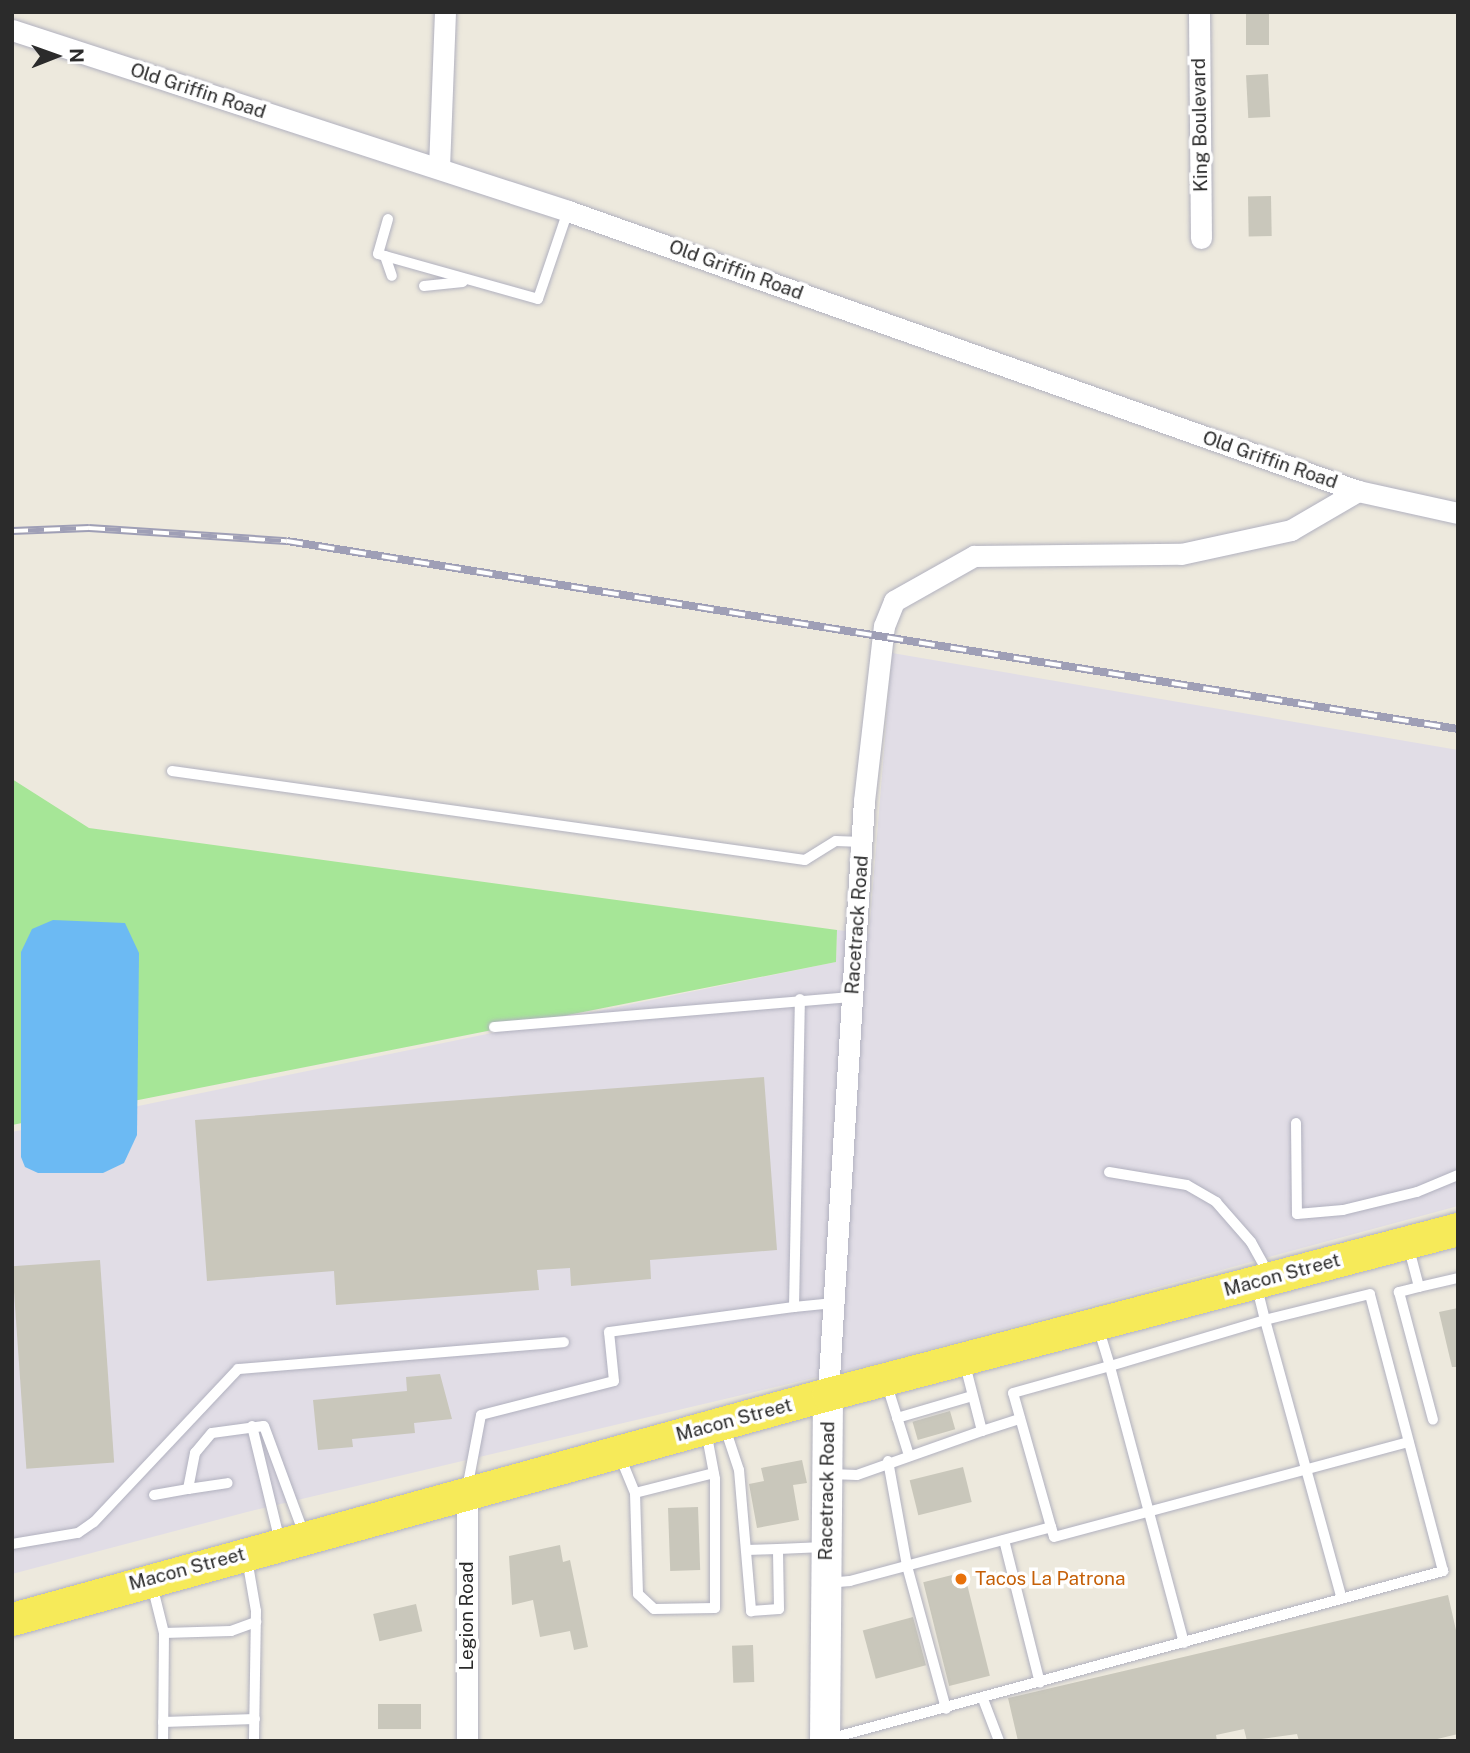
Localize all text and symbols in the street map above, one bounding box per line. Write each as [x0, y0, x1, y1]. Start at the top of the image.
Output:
north arrow [21, 21, 91, 91]
text: N [66, 48, 88, 63]
street label: Old Griffin Road [127, 58, 269, 124]
street label: King Boulevard [1187, 58, 1213, 192]
street label: Old Griffin Road [666, 235, 806, 305]
street label: Old Griffin Road [1200, 426, 1340, 494]
street label: Racetrack Road [841, 855, 873, 995]
street label: Macon Street [1221, 1249, 1343, 1301]
street label: Macon Street [673, 1394, 795, 1446]
street label: Racetrack Road [814, 1421, 840, 1561]
street label: Macon Street [126, 1543, 248, 1595]
street label: Legion Road [456, 1561, 478, 1671]
place label: Tacos La Patrona [975, 1568, 1125, 1590]
marker: Tacos La Patrona [953, 1571, 969, 1587]

